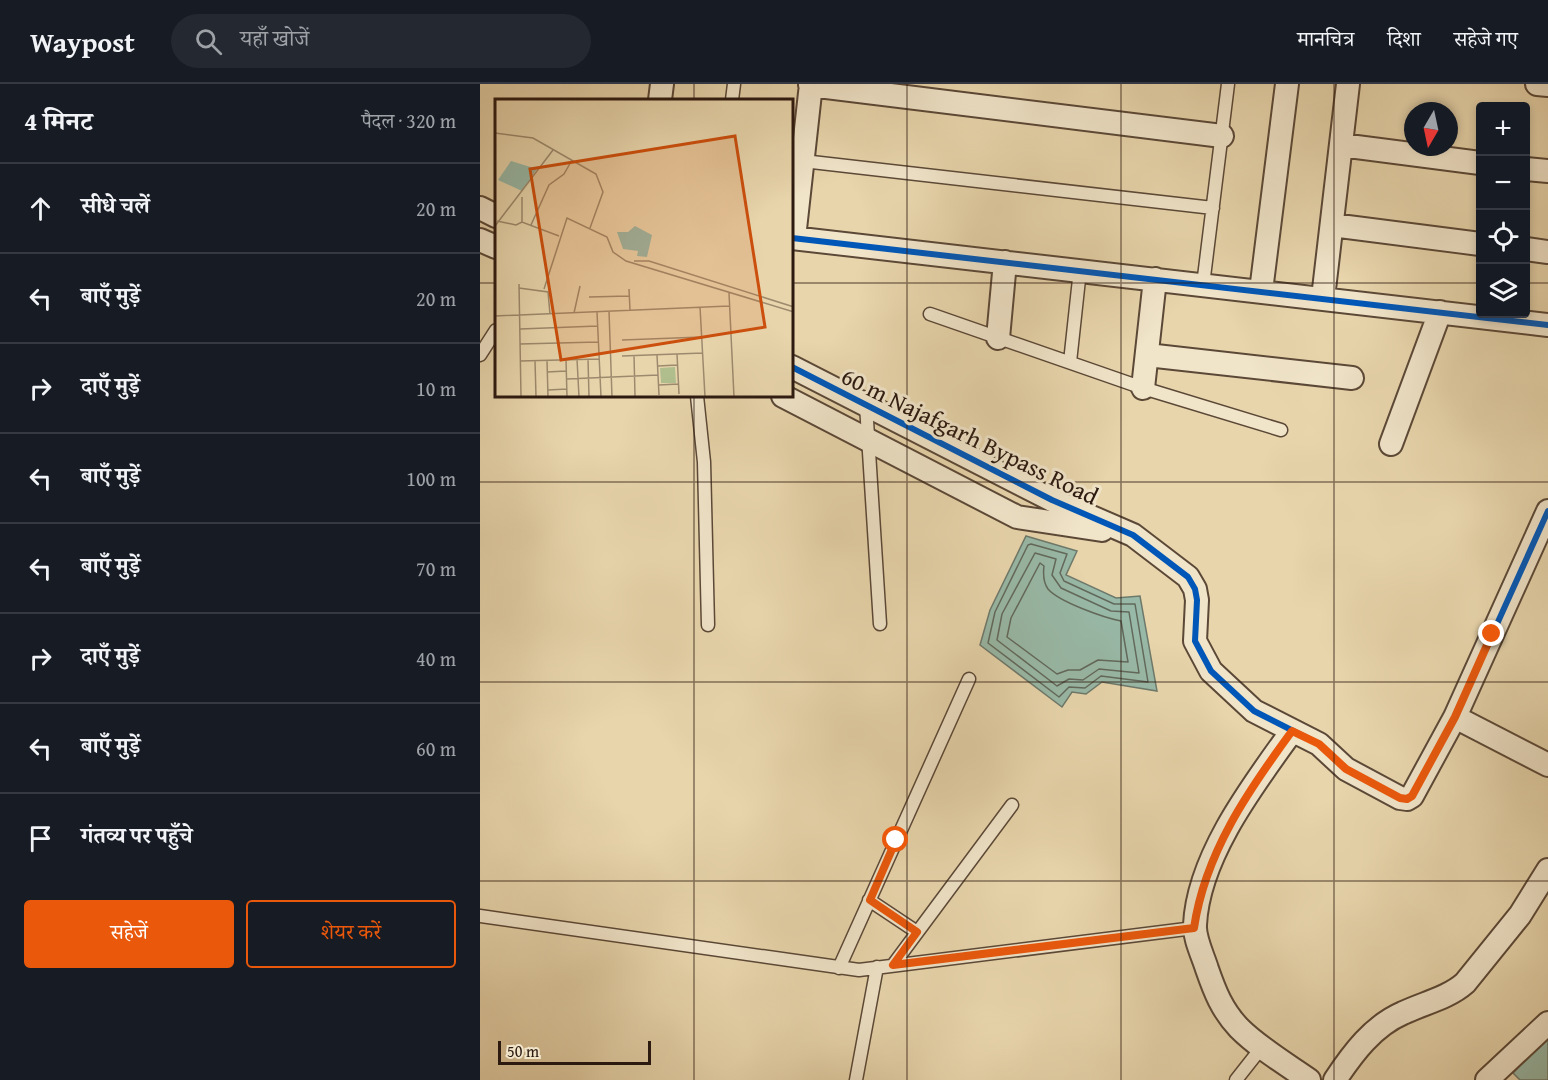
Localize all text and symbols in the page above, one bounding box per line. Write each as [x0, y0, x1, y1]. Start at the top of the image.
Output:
search box [171, 14, 591, 68]
text: Waypost [30, 21, 135, 62]
text: यहाँ खोजें [240, 22, 309, 54]
text: मानचित्र [1297, 23, 1354, 54]
text: दिशा [1387, 23, 1421, 54]
text: सहेजे गए [1454, 23, 1518, 54]
icon: search [192, 25, 225, 58]
inset map [495, 99, 794, 398]
text: 4 मिनट [24, 101, 92, 140]
north arrow [1404, 102, 1458, 156]
map controls [1476, 102, 1530, 318]
button: + [1476, 102, 1530, 156]
text: पैदल · 320 m [362, 106, 456, 135]
button: − [1476, 156, 1530, 210]
text: सीधे चलें [81, 189, 150, 221]
icon: ahead [24, 192, 57, 225]
text: 20 m [416, 194, 456, 223]
button: locate [1476, 210, 1530, 264]
button: layers [1476, 264, 1530, 318]
text: बाएँ मुड़ें [81, 279, 140, 311]
icon: left [24, 282, 57, 315]
text: 20 m [416, 284, 456, 313]
street label: 60 m Najafgarh Bypass Road [836, 358, 1105, 514]
text: दाएँ मुड़ें [81, 369, 140, 401]
icon: right [24, 372, 57, 405]
text: 10 m [416, 374, 456, 403]
text: बाएँ मुड़ें [81, 459, 140, 491]
icon: left [24, 462, 57, 495]
text: 100 m [406, 464, 456, 493]
text: बाएँ मुड़ें [81, 549, 140, 581]
icon: left [24, 552, 57, 585]
text: 70 m [416, 554, 456, 583]
route end [1478, 620, 1504, 646]
text: दाएँ मुड़ें [81, 639, 140, 671]
icon: right [24, 642, 57, 675]
text: 40 m [416, 644, 456, 673]
text: बाएँ मुड़ें [81, 729, 140, 761]
icon: left [24, 732, 57, 765]
text: 60 m [416, 734, 456, 763]
text: गंतव्य पर पहुँचे [81, 819, 192, 851]
icon: arrive [24, 822, 57, 855]
route start [882, 826, 908, 852]
button: सहेजें [24, 900, 234, 968]
button: शेयर करें [246, 900, 456, 968]
scale bar [498, 1038, 651, 1066]
text: 50 m [507, 1039, 539, 1063]

